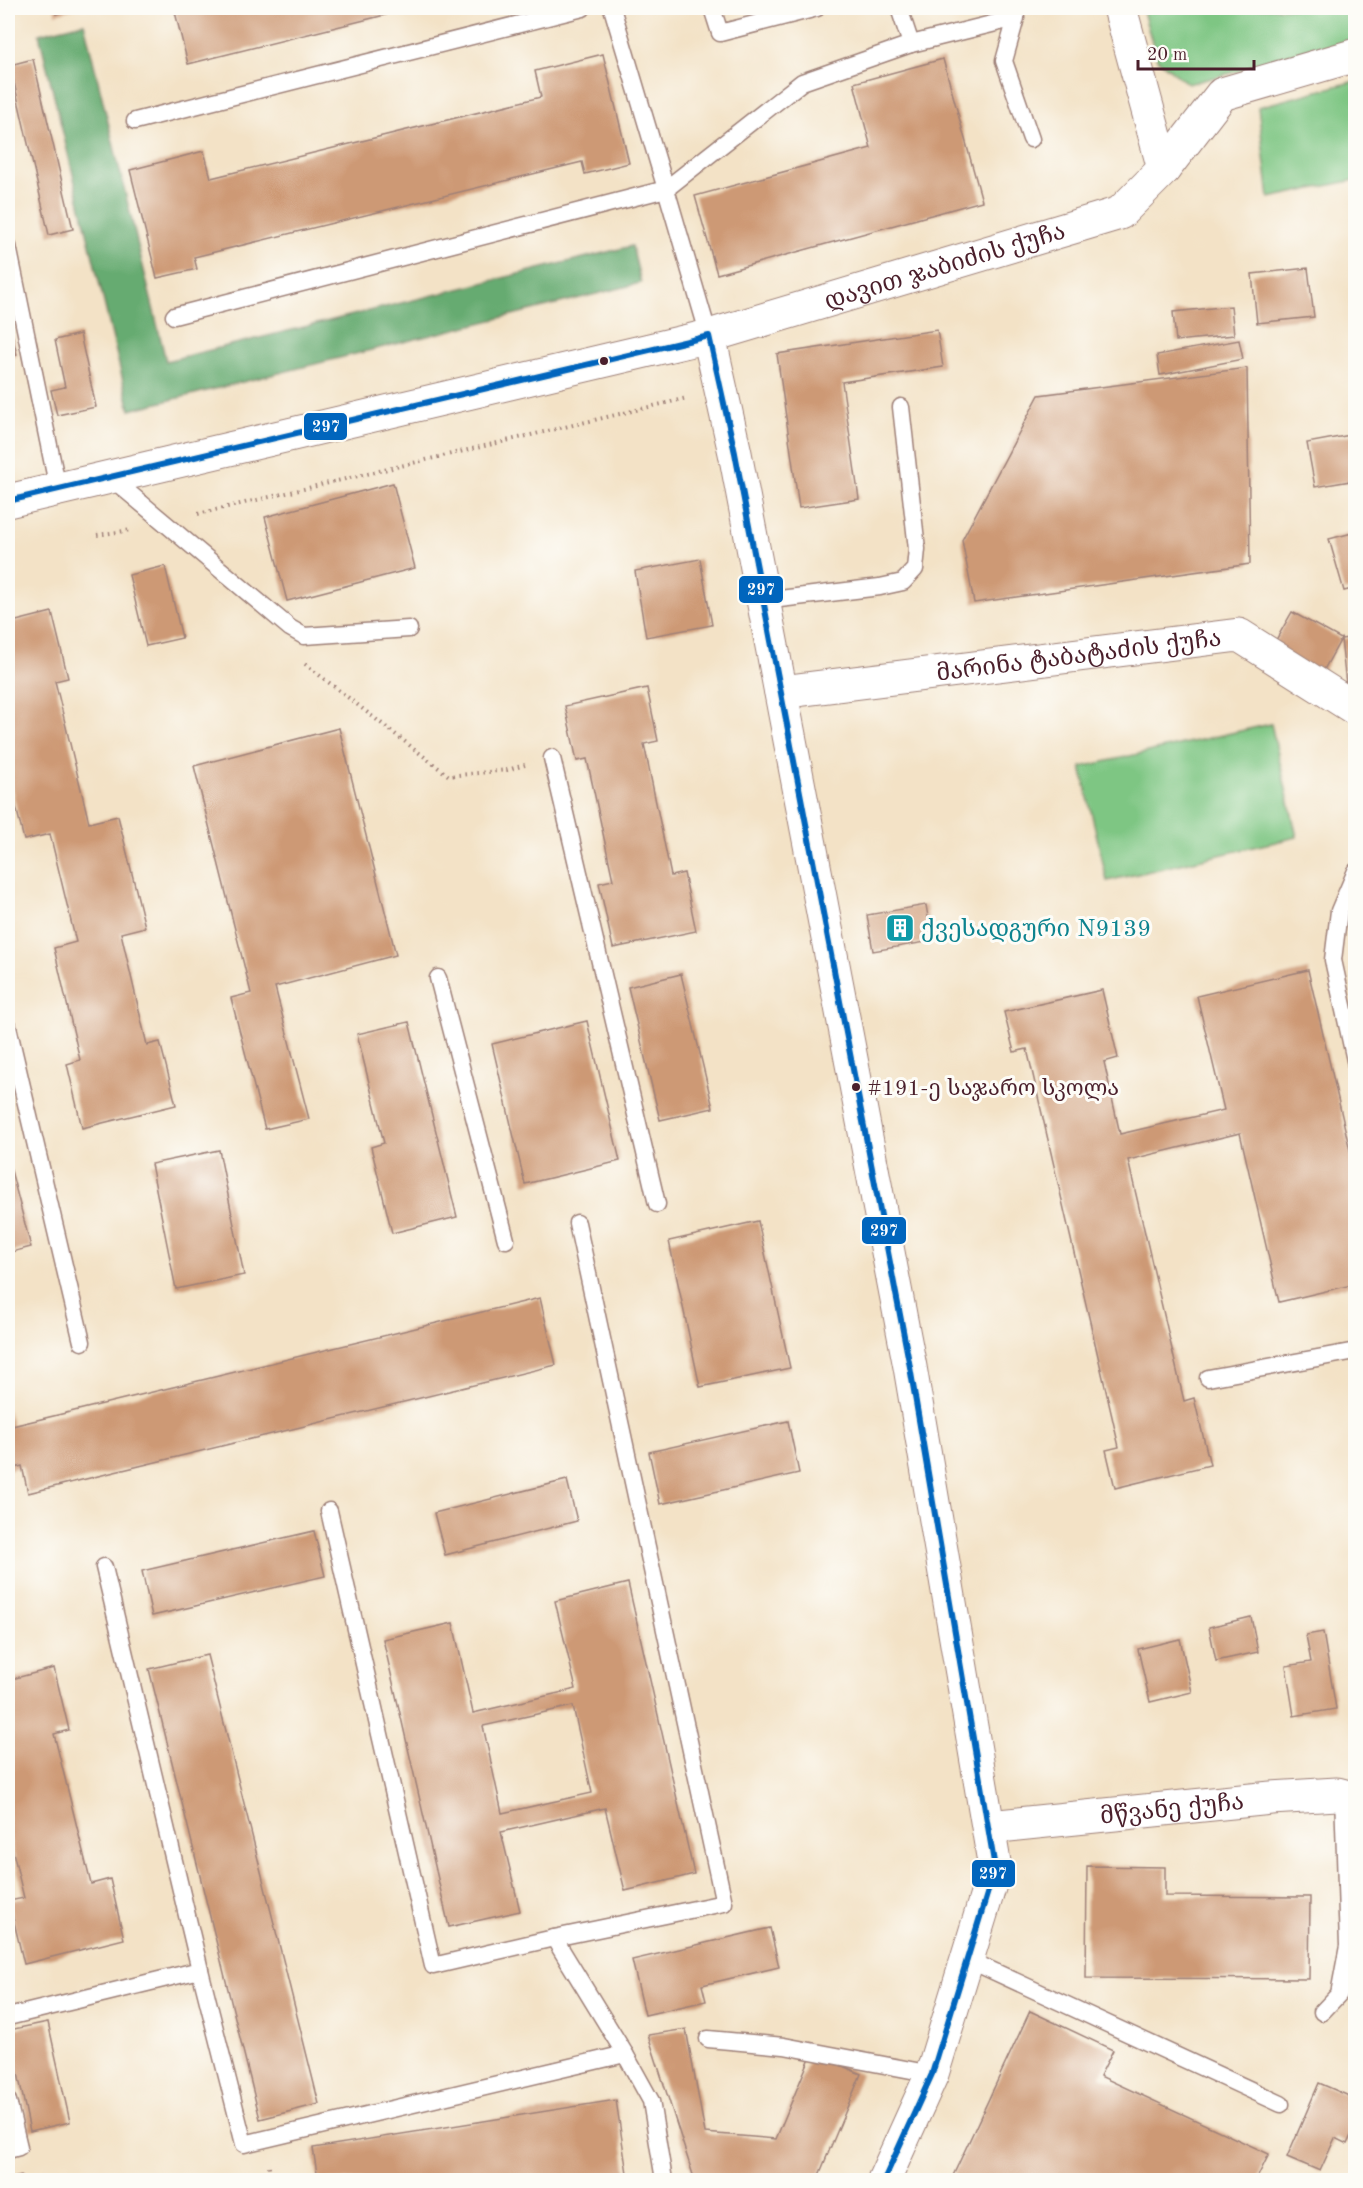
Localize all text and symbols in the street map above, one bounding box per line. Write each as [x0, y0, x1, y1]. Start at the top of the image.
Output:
scale bar [1138, 33, 1254, 71]
text: 20 m [1147, 46, 1187, 64]
street label: დავით ჯაბიძის ქუჩა [822, 220, 1068, 315]
unlabelled marker [598, 355, 610, 367]
line badge: 297 [303, 412, 348, 441]
text: 297 [312, 420, 340, 436]
line badge: 297 [738, 575, 784, 604]
text: 297 [747, 583, 775, 599]
street label: მარინა ტაბატაძის ქუჩა [935, 627, 1223, 687]
building icon: ქვესადგური N9139 [884, 912, 916, 944]
place label: ქვესადგური N9139 [921, 918, 1151, 942]
place label: #191-ე საჯარო სკოლა [867, 1078, 1119, 1101]
marker: #191-ე საჯარო სკოლა [850, 1081, 862, 1093]
line badge: 297 [861, 1216, 907, 1245]
text: 297 [870, 1224, 898, 1240]
street label: მწვანე ქუჩა [1099, 1791, 1245, 1829]
line badge: 297 [971, 1859, 1016, 1888]
text: 297 [979, 1867, 1007, 1883]

